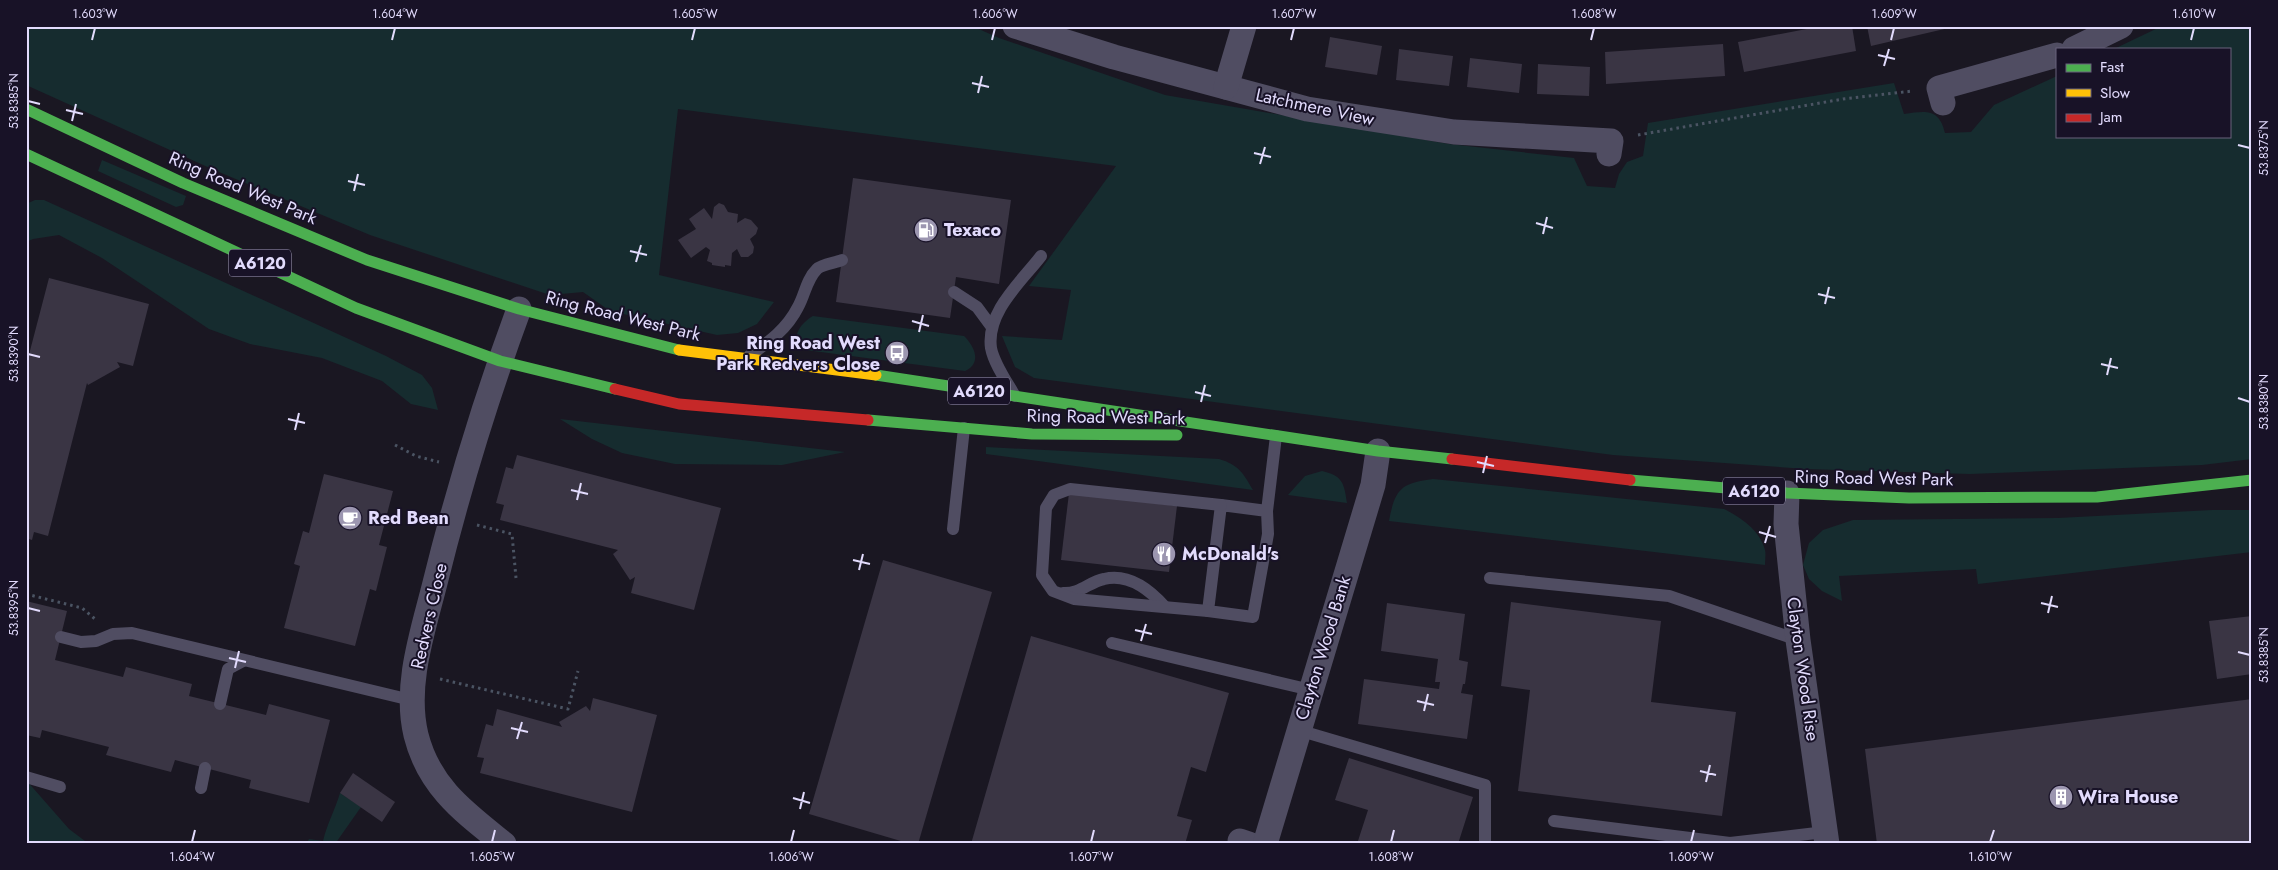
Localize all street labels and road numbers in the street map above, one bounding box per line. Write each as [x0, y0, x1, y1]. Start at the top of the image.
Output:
street label: Latchmere View [1253, 82, 1378, 132]
street label: Ring Road West Park [165, 145, 321, 231]
road number: A6120 [229, 250, 291, 276]
street label: Ring Road West Park [543, 284, 703, 348]
road number: A6120 [948, 378, 1010, 404]
street label: Ring Road West Park [1026, 403, 1186, 431]
street label: Ring Road West Park [1794, 464, 1954, 492]
road number: A6120 [1723, 478, 1785, 504]
street label: Redvers Close [404, 560, 454, 672]
street label: Clayton Wood Bank [1289, 573, 1357, 723]
street label: Clayton Wood Rise [1780, 595, 1826, 743]

